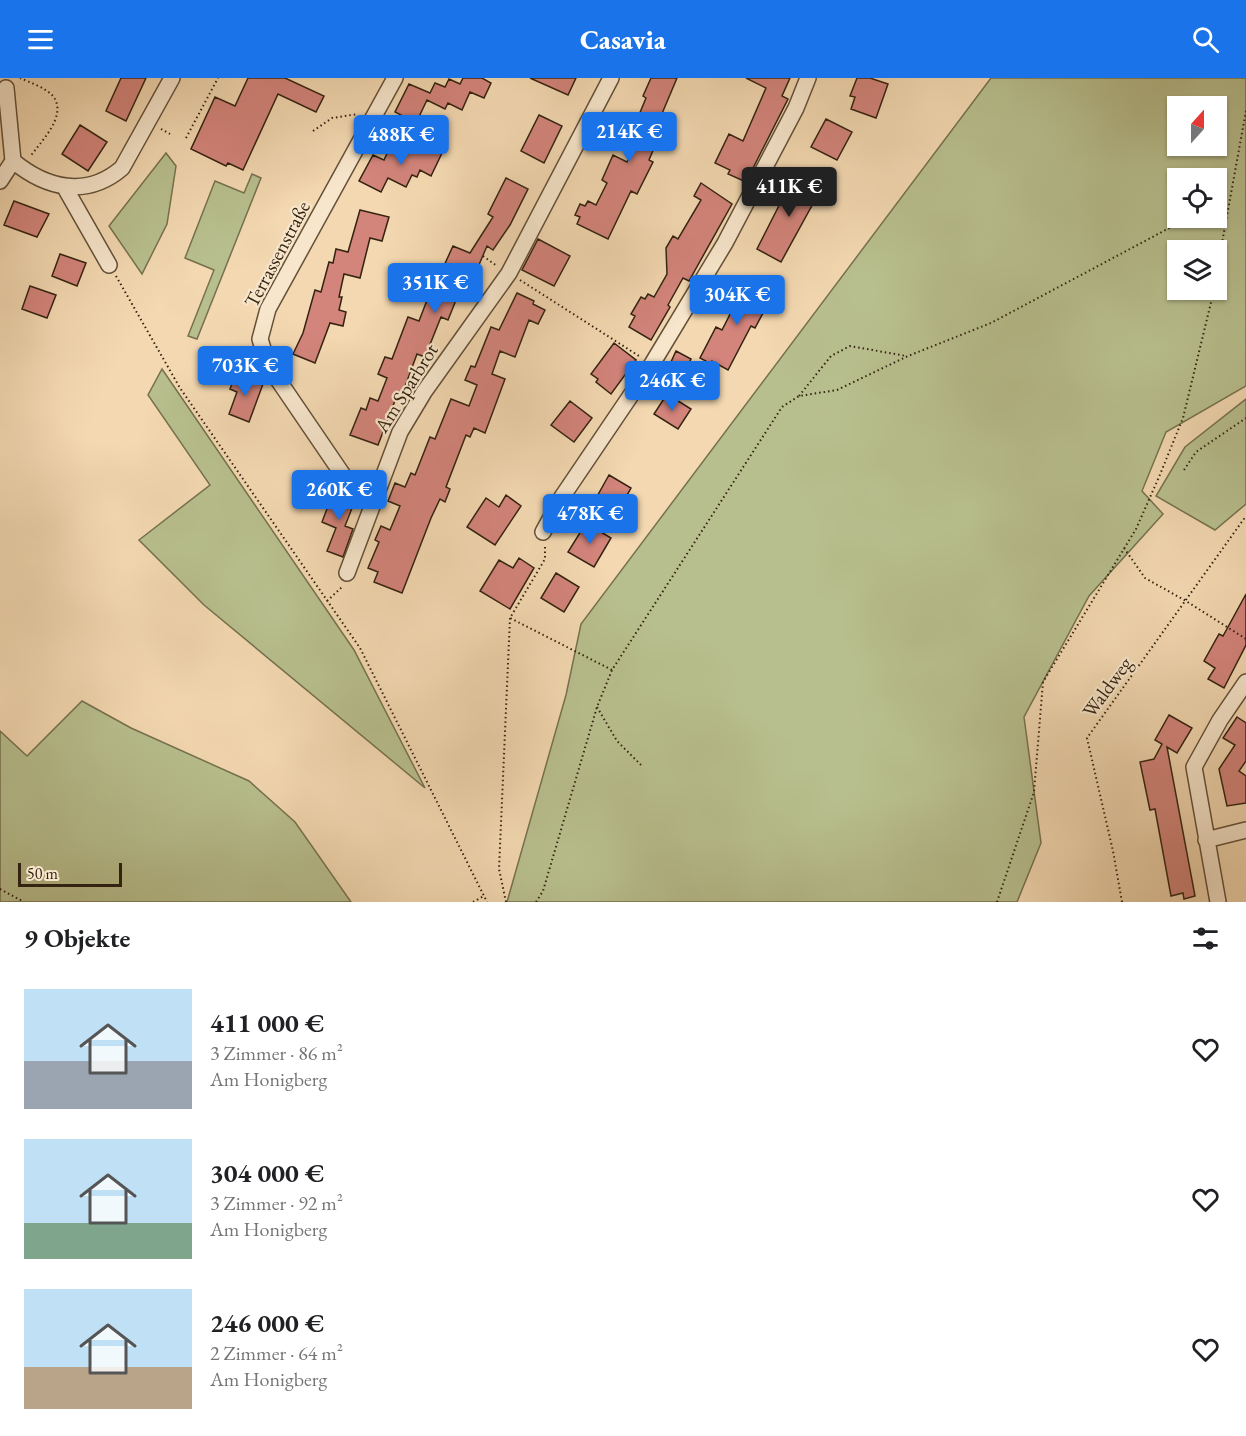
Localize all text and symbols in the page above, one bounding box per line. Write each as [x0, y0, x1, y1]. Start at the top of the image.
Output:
text: Casavia [580, 22, 666, 57]
icon: menu [24, 23, 57, 56]
icon: search [1189, 23, 1222, 56]
north arrow [1167, 96, 1227, 156]
map controls [1167, 96, 1227, 300]
pin: 214K € [580, 112, 678, 163]
pin: 488K € [352, 115, 450, 166]
text: 214K € [596, 118, 662, 144]
text: 488K € [368, 121, 434, 147]
pin: 411K € [740, 167, 838, 218]
button: locate [1167, 168, 1227, 228]
text: 411K € [756, 173, 822, 199]
street label: Terrassenstraße [238, 196, 316, 312]
button: layers [1167, 240, 1227, 300]
pin: 351K € [386, 263, 484, 314]
text: 351K € [402, 269, 468, 295]
pin: 304K € [688, 275, 786, 326]
text: 304K € [704, 281, 770, 307]
street label: Am Sparbrot [368, 338, 444, 438]
pin: 703K € [196, 346, 294, 397]
text: 703K € [212, 352, 278, 378]
pin: 246K € [623, 361, 721, 412]
text: 246K € [639, 367, 705, 393]
pin: 260K € [290, 470, 388, 521]
text: 260K € [306, 476, 372, 502]
pin: 478K € [541, 494, 639, 545]
text: 478K € [557, 500, 623, 526]
street label: Waldweg [1076, 651, 1138, 723]
scale bar [18, 860, 122, 888]
text: 50 m [27, 863, 58, 884]
text: 9 Objekte [24, 921, 130, 955]
icon: filters [1189, 922, 1222, 955]
text: 411 000 € [210, 1006, 324, 1040]
icon: home [72, 1013, 144, 1085]
icon: heart [1189, 1033, 1222, 1066]
text: 3 Zimmer · 86 m² [210, 1040, 343, 1066]
text: Am Honigberg [210, 1066, 327, 1092]
text: 304 000 € [210, 1156, 324, 1190]
icon: home [72, 1163, 144, 1235]
icon: heart [1189, 1183, 1222, 1216]
text: 3 Zimmer · 92 m² [210, 1190, 343, 1216]
text: Am Honigberg [210, 1216, 327, 1242]
text: 246 000 € [210, 1306, 324, 1340]
icon: home [72, 1313, 144, 1385]
icon: heart [1189, 1333, 1222, 1366]
text: 2 Zimmer · 64 m² [210, 1340, 343, 1366]
text: Am Honigberg [210, 1366, 327, 1392]

